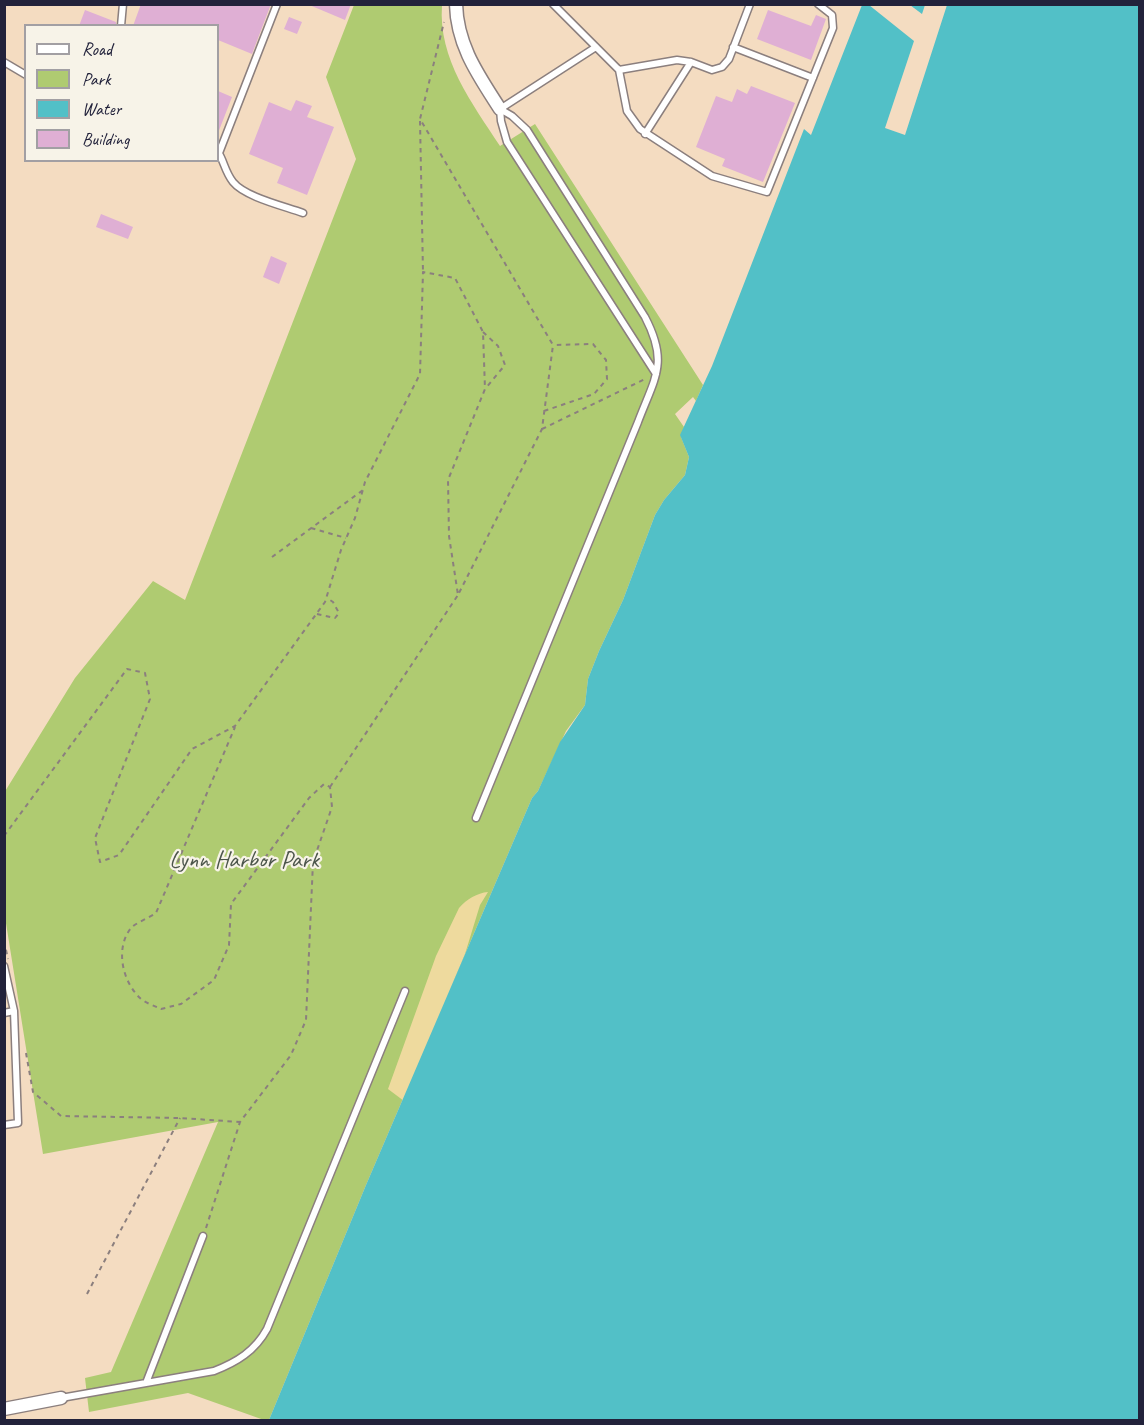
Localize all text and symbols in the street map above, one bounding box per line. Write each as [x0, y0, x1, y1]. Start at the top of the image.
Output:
legend [24, 24, 219, 162]
text: Road [82, 38, 112, 60]
text: Park [82, 68, 111, 90]
text: Water [82, 98, 121, 120]
text: Building [82, 128, 129, 150]
park label: Lynn Harbor Park [169, 847, 319, 875]

